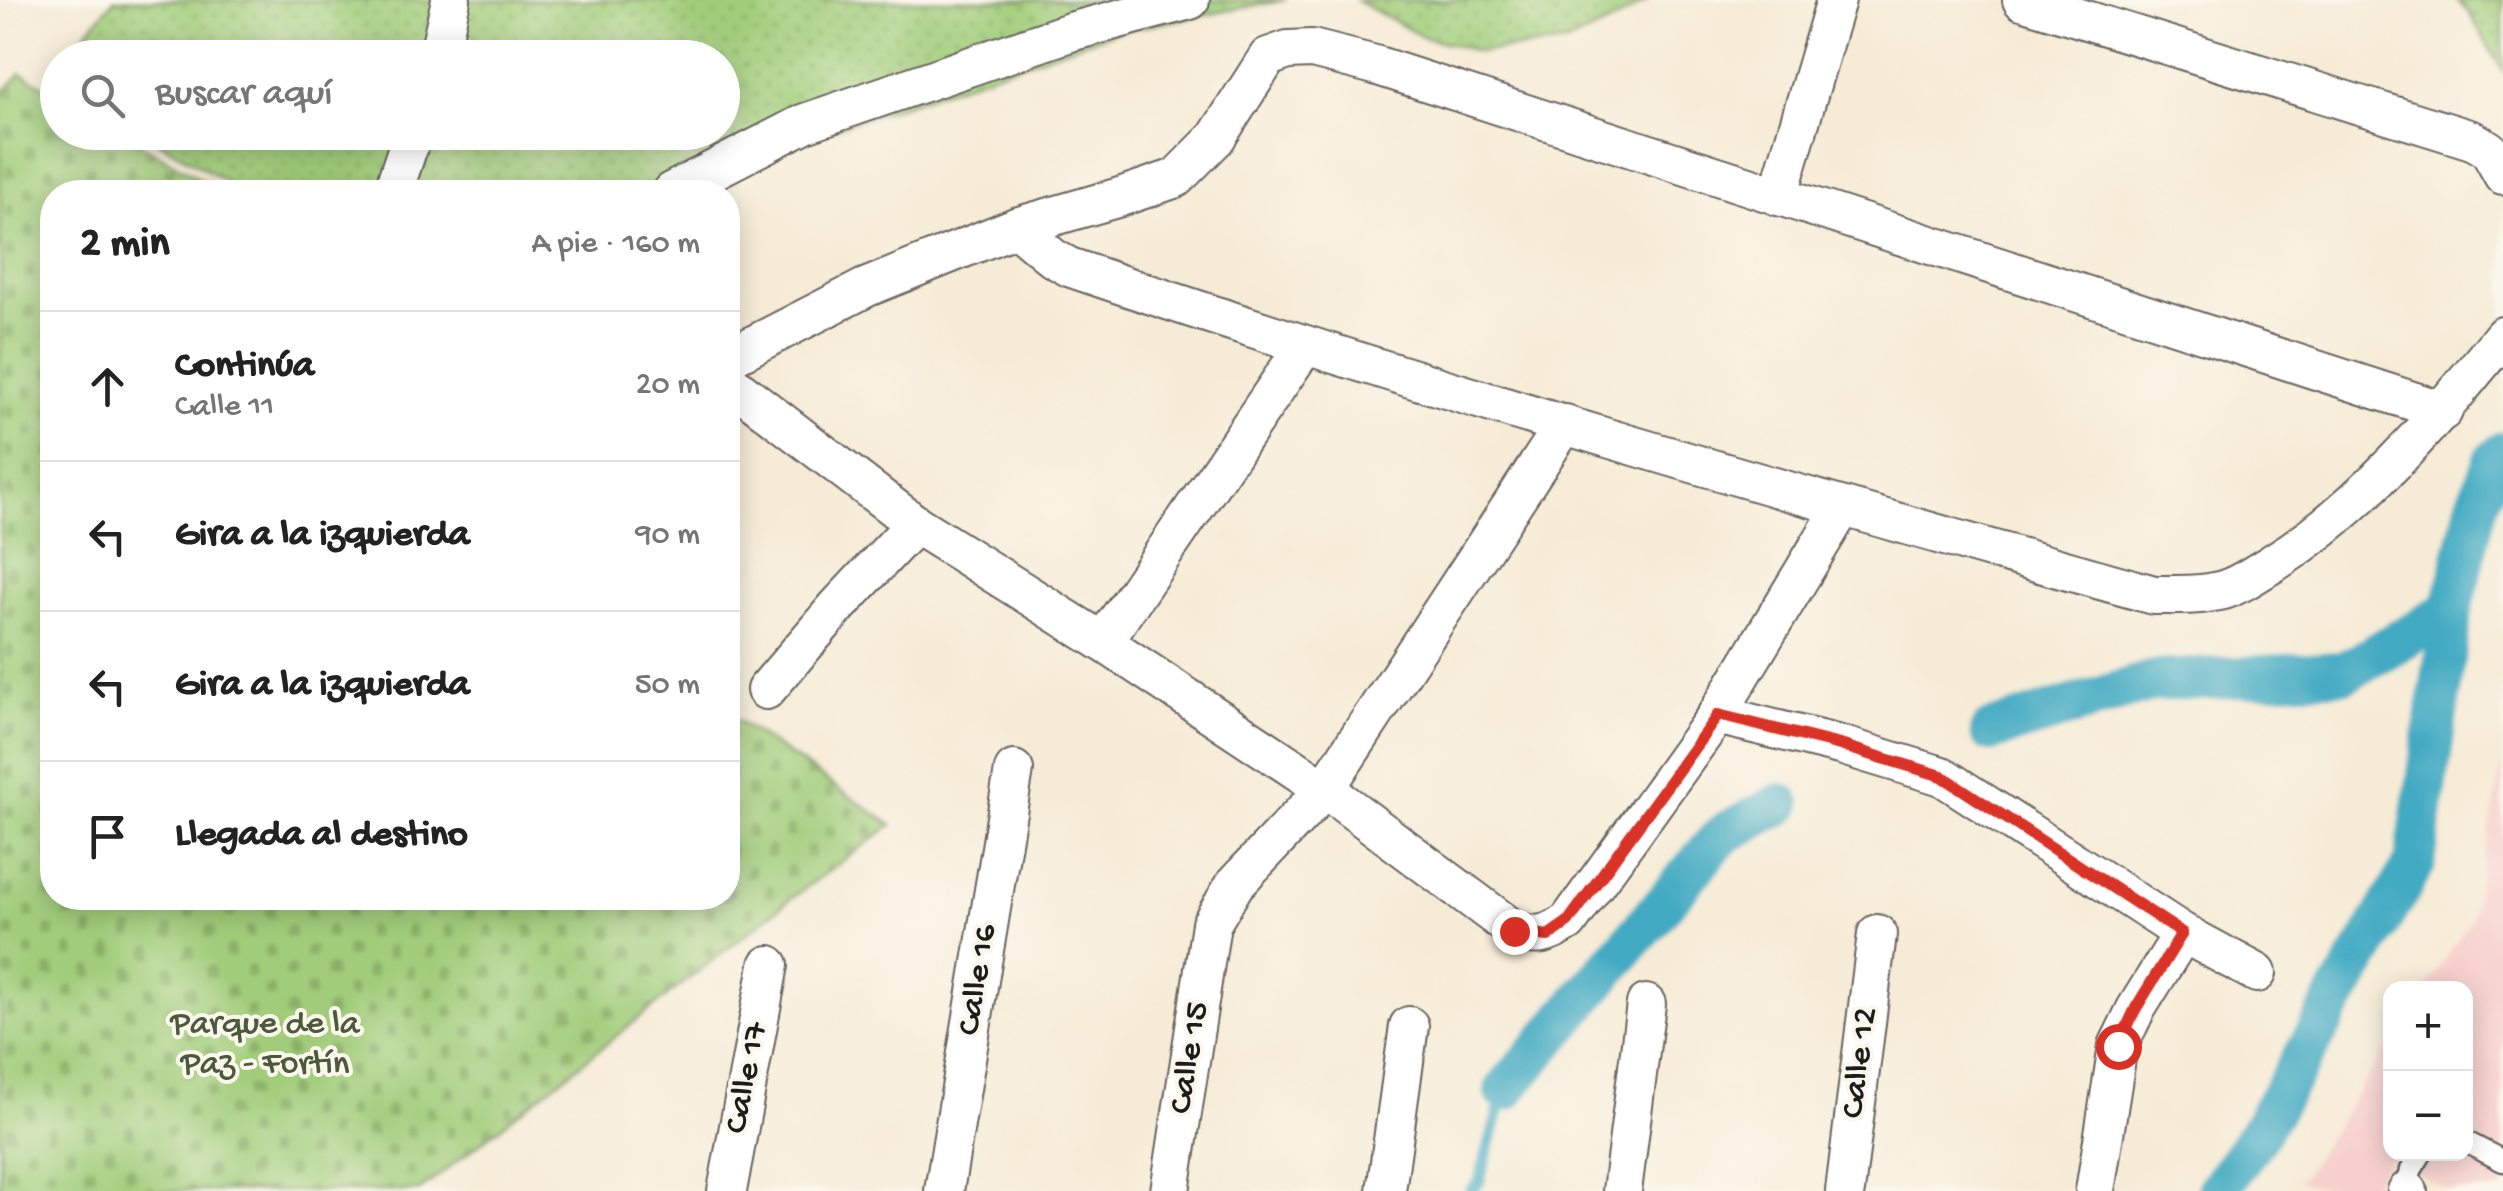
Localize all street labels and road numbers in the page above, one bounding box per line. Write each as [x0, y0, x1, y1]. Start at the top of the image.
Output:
street label: Calle 16 [950, 921, 1008, 1039]
street label: Calle 15 [1162, 999, 1220, 1117]
street label: Calle 12 [1834, 1005, 1888, 1121]
street label: Calle 17 [717, 1018, 779, 1137]

